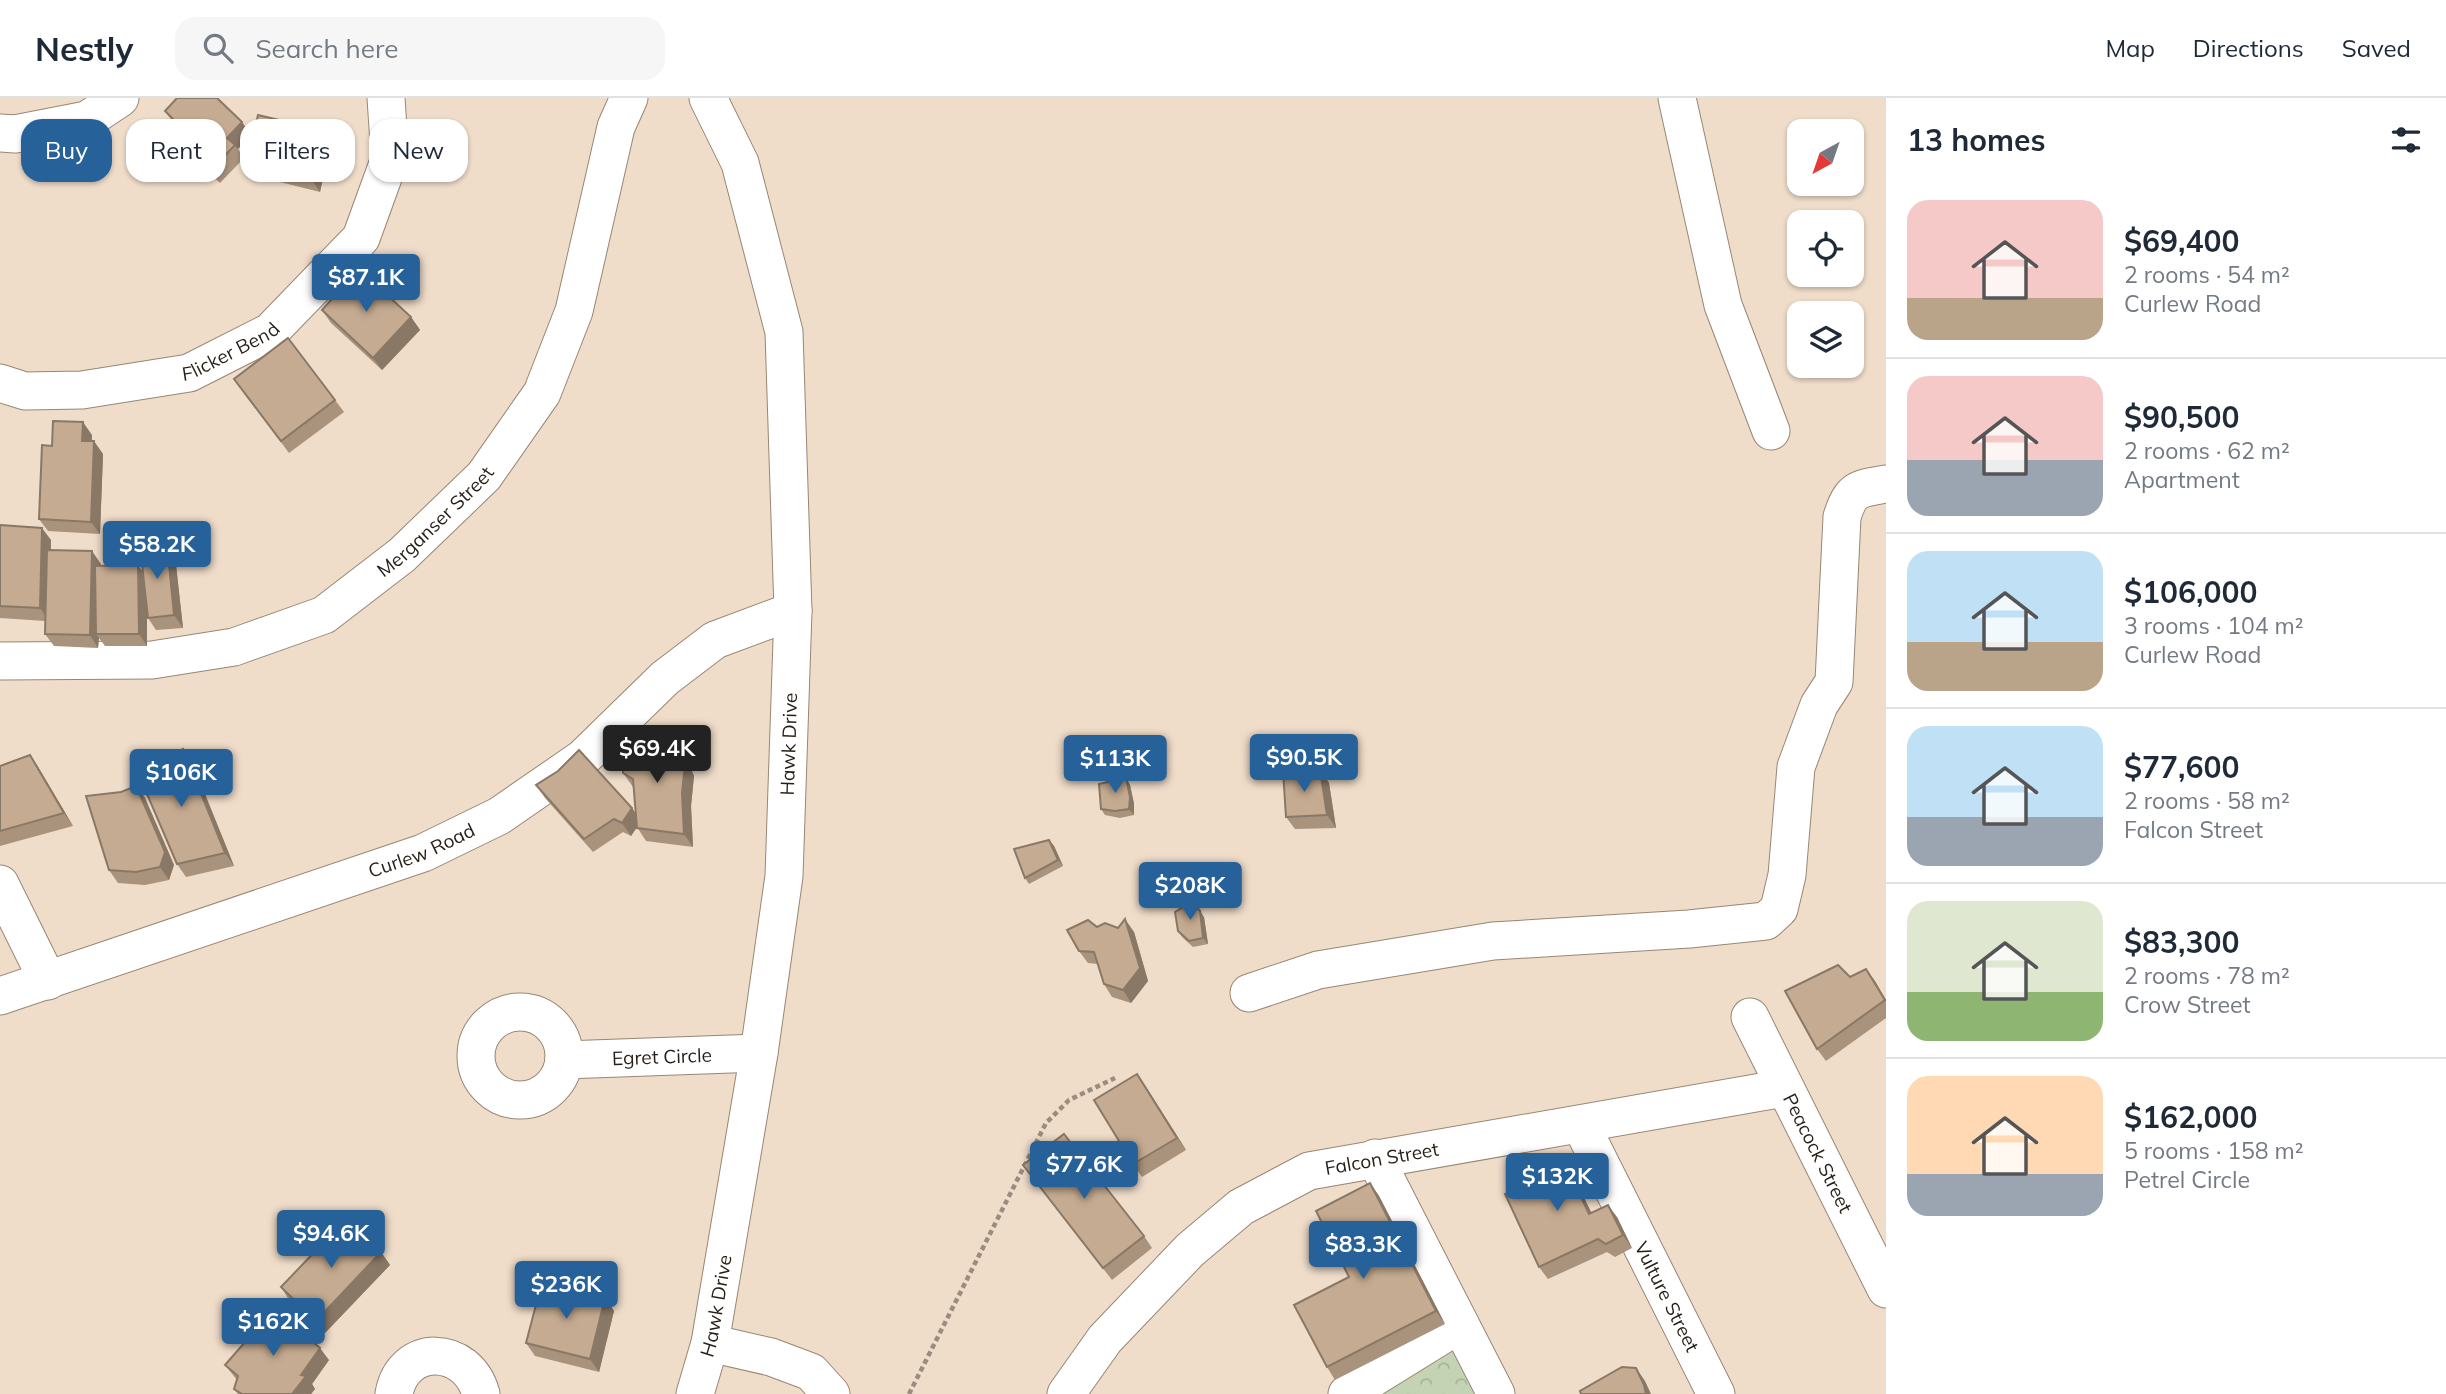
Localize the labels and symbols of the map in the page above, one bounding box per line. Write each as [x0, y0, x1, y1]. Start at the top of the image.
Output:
north arrow [1787, 119, 1864, 196]
pin: $87.1K [309, 254, 423, 314]
street label: Flicker Bend [180, 317, 285, 386]
street label: Merganser Street [372, 461, 499, 582]
pin: $58.2K [100, 522, 214, 581]
street label: Hawk Drive [775, 692, 802, 796]
pin: $69.4K [600, 726, 714, 785]
pin: $90.5K [1247, 734, 1361, 794]
pin: $113K [1066, 736, 1164, 795]
pin: $106K [132, 750, 230, 809]
street label: Curlew Road [365, 818, 479, 883]
pin: $208K [1141, 862, 1239, 922]
street label: Egret Circle [612, 1043, 712, 1070]
street label: Peacock Street [1778, 1089, 1858, 1217]
street label: Falcon Street [1323, 1137, 1441, 1180]
pin: $77.6K [1027, 1142, 1141, 1201]
pin: $132K [1508, 1154, 1606, 1213]
pin: $94.6K [274, 1210, 388, 1270]
pin: $83.3K [1306, 1222, 1420, 1281]
street label: Vulture Street [1629, 1238, 1705, 1356]
street label: Hawk Drive [695, 1253, 737, 1360]
pin: $236K [517, 1262, 615, 1321]
pin: $162K [224, 1298, 322, 1358]

